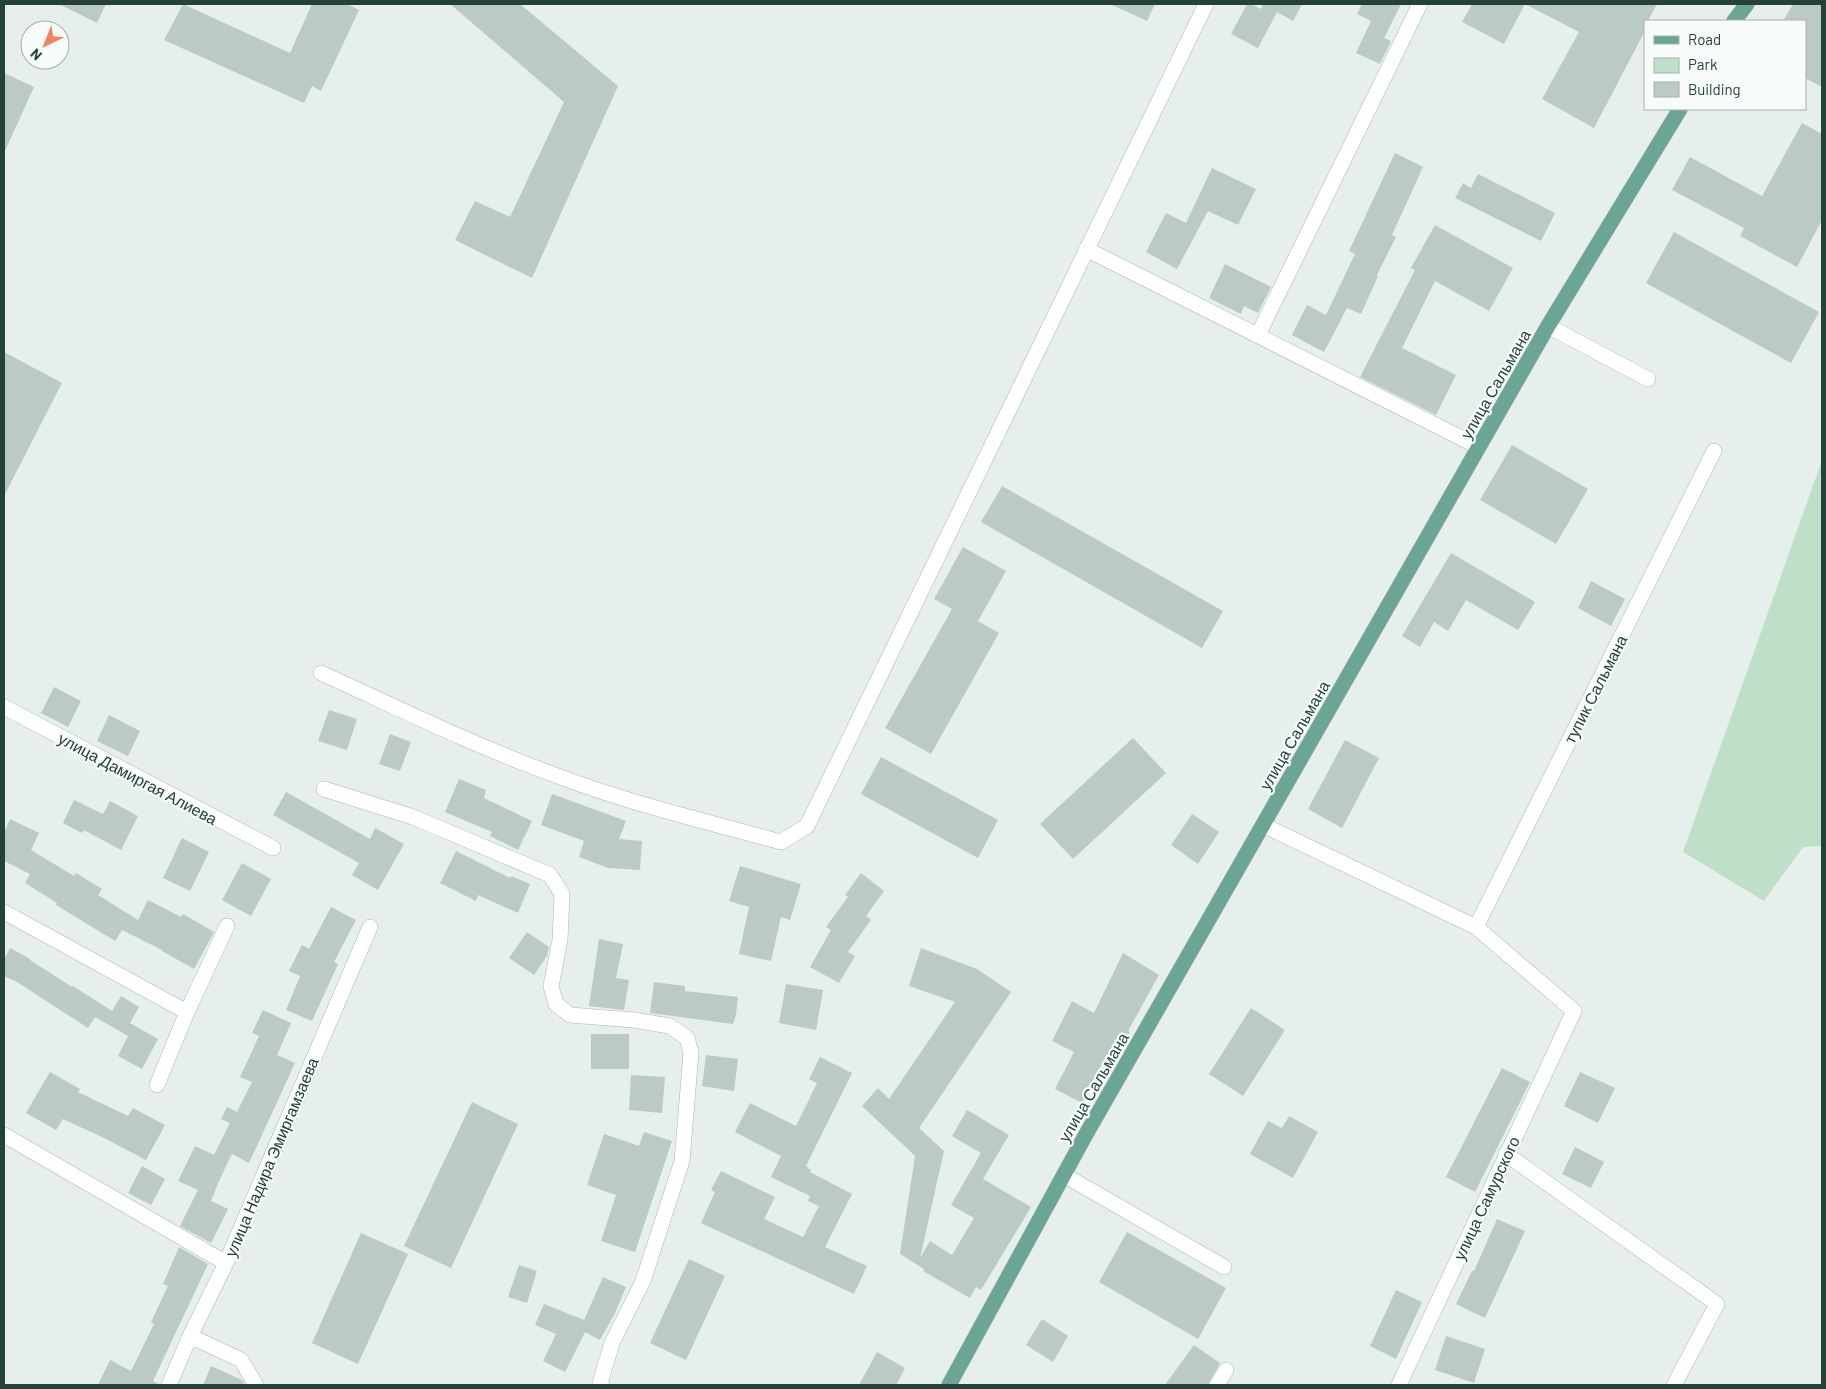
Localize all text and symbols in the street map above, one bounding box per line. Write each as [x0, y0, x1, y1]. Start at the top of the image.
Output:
north arrow [20, 20, 70, 70]
legend [1644, 20, 1806, 110]
text: Road [1688, 30, 1721, 48]
text: N [27, 45, 45, 64]
text: Park [1688, 55, 1718, 73]
text: Building [1688, 80, 1741, 98]
street label: улица Сальмана [1456, 326, 1534, 442]
street label: тупик Сальмана [1559, 631, 1631, 746]
street label: улица Сальмана [1255, 677, 1333, 793]
street label: улица Дамиргая Алиева [55, 728, 221, 828]
street label: улица Сальмана [1054, 1029, 1132, 1145]
street label: улица Надира Эмиргамзаева [220, 1054, 322, 1259]
street label: улица Самурского [1449, 1133, 1523, 1263]

